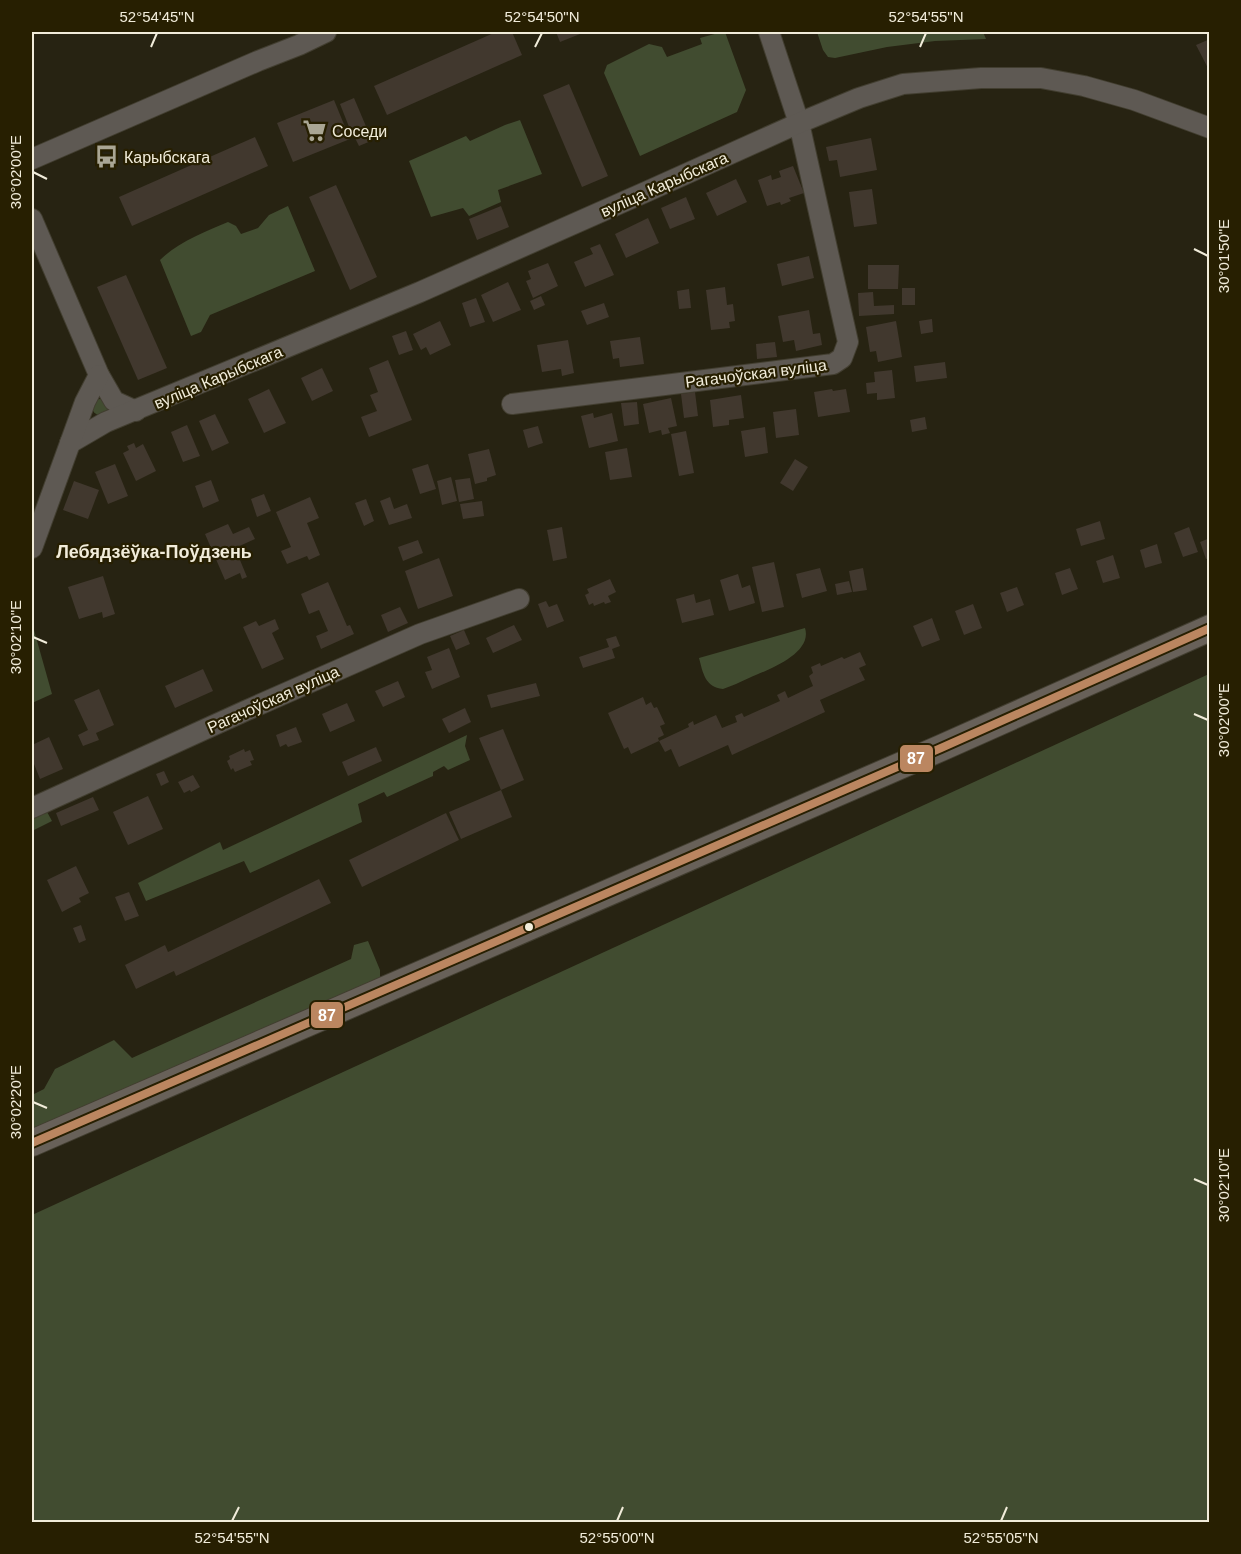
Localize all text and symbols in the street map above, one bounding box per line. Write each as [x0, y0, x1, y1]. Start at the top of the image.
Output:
text: 52°54'45"N [119, 8, 195, 25]
text: 52°54'50"N [504, 8, 580, 25]
text: 52°54'55"N [888, 8, 964, 25]
supermarket icon: Соседи [301, 118, 327, 144]
place label: Соседи [332, 123, 387, 140]
text: 30°02'00"E [7, 135, 24, 209]
bus stop icon: Карыбскага [93, 144, 119, 170]
place label: Карыбскага [124, 149, 210, 166]
street label: вуліца Карыбскага [598, 149, 731, 220]
text: 30°01'50"E [1215, 219, 1232, 293]
street label: вуліца Карыбскага [152, 343, 285, 412]
street label: Рагачоўская вуліца [684, 356, 828, 391]
district label: Лебядзёўка-Поўдзень [56, 542, 252, 562]
text: 30°02'10"E [7, 600, 24, 674]
street label: Рагачоўская вуліца [205, 663, 342, 736]
text: 30°02'00"E [1215, 683, 1232, 757]
line badge: 87 [899, 744, 934, 773]
text: 87 [907, 750, 925, 767]
unlabelled marker [523, 921, 535, 933]
line badge: 87 [310, 1001, 344, 1029]
text: 87 [318, 1007, 336, 1024]
text: 30°02'20"E [7, 1065, 24, 1139]
text: 30°02'10"E [1215, 1148, 1232, 1222]
text: 52°54'55"N [194, 1529, 270, 1546]
text: 52°55'00"N [579, 1529, 655, 1546]
text: 52°55'05"N [963, 1529, 1039, 1546]

